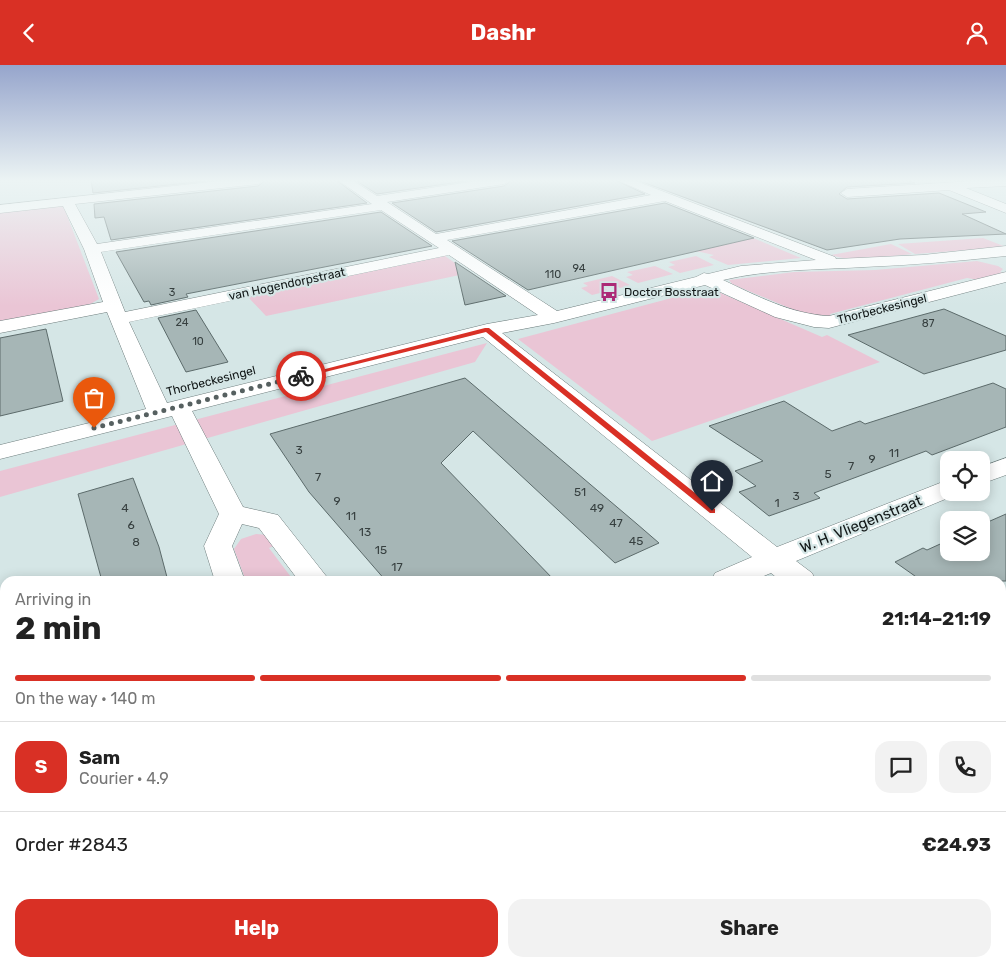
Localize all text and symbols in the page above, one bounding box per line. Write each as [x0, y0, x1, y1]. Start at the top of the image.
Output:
icon: back [15, 19, 43, 47]
text: Dashr [470, 19, 536, 46]
icon: person [963, 19, 991, 47]
house number: 94 [572, 262, 586, 275]
street label: van Hogendorpstraat [227, 265, 347, 303]
house number: 110 [545, 268, 561, 281]
bus stop icon: Doctor Bosstraat [598, 281, 620, 303]
place label: Doctor Bosstraat [624, 285, 719, 299]
house number: 3 [169, 286, 176, 299]
street label: Thorbeckesingel [836, 291, 928, 327]
house number: 24 [175, 316, 189, 329]
house number: 87 [922, 317, 935, 330]
house number: 10 [192, 335, 204, 348]
courier [276, 351, 326, 401]
icon: bike [287, 362, 315, 390]
street label: Thorbeckesingel [165, 363, 257, 399]
pin [73, 377, 115, 428]
icon: bag [80, 384, 108, 412]
house number: 3 [295, 443, 303, 457]
house number: 11 [889, 446, 899, 460]
map controls [940, 451, 990, 561]
button: locate [940, 451, 990, 501]
house number: 9 [868, 452, 876, 466]
house number: 7 [848, 459, 854, 473]
pin [691, 460, 733, 511]
icon: home [698, 467, 726, 495]
house number: 5 [824, 467, 832, 481]
house number: 7 [315, 470, 321, 484]
house number: 51 [574, 485, 586, 499]
house number: 3 [792, 489, 800, 503]
street label: W. H. Vliegenstraat [797, 491, 925, 557]
house number: 9 [333, 494, 341, 508]
house number: 1 [774, 496, 780, 510]
house number: 4 [121, 501, 129, 515]
house number: 49 [590, 501, 604, 515]
house number: 11 [346, 509, 356, 523]
button: layers [940, 511, 990, 561]
house number: 47 [609, 516, 623, 530]
house number: 6 [127, 518, 135, 532]
house number: 13 [359, 525, 371, 539]
house number: 45 [629, 534, 643, 548]
house number: 8 [132, 535, 140, 549]
house number: 15 [375, 543, 387, 557]
house number: 17 [391, 560, 403, 574]
text: Arriving in [15, 590, 91, 609]
text: 21:14–21:19 [882, 607, 991, 630]
text: 2 min [15, 609, 102, 647]
text: On the way · 140 m [15, 689, 155, 708]
button: chat [875, 741, 927, 793]
button: phone [939, 741, 991, 793]
text: Sam [79, 746, 120, 769]
text: S [35, 755, 47, 778]
text: Courier · 4.9 [79, 769, 169, 788]
text: Order #2843 [15, 833, 128, 856]
text: €24.93 [922, 833, 991, 856]
button: Help [15, 899, 498, 957]
button: Share [508, 899, 991, 957]

